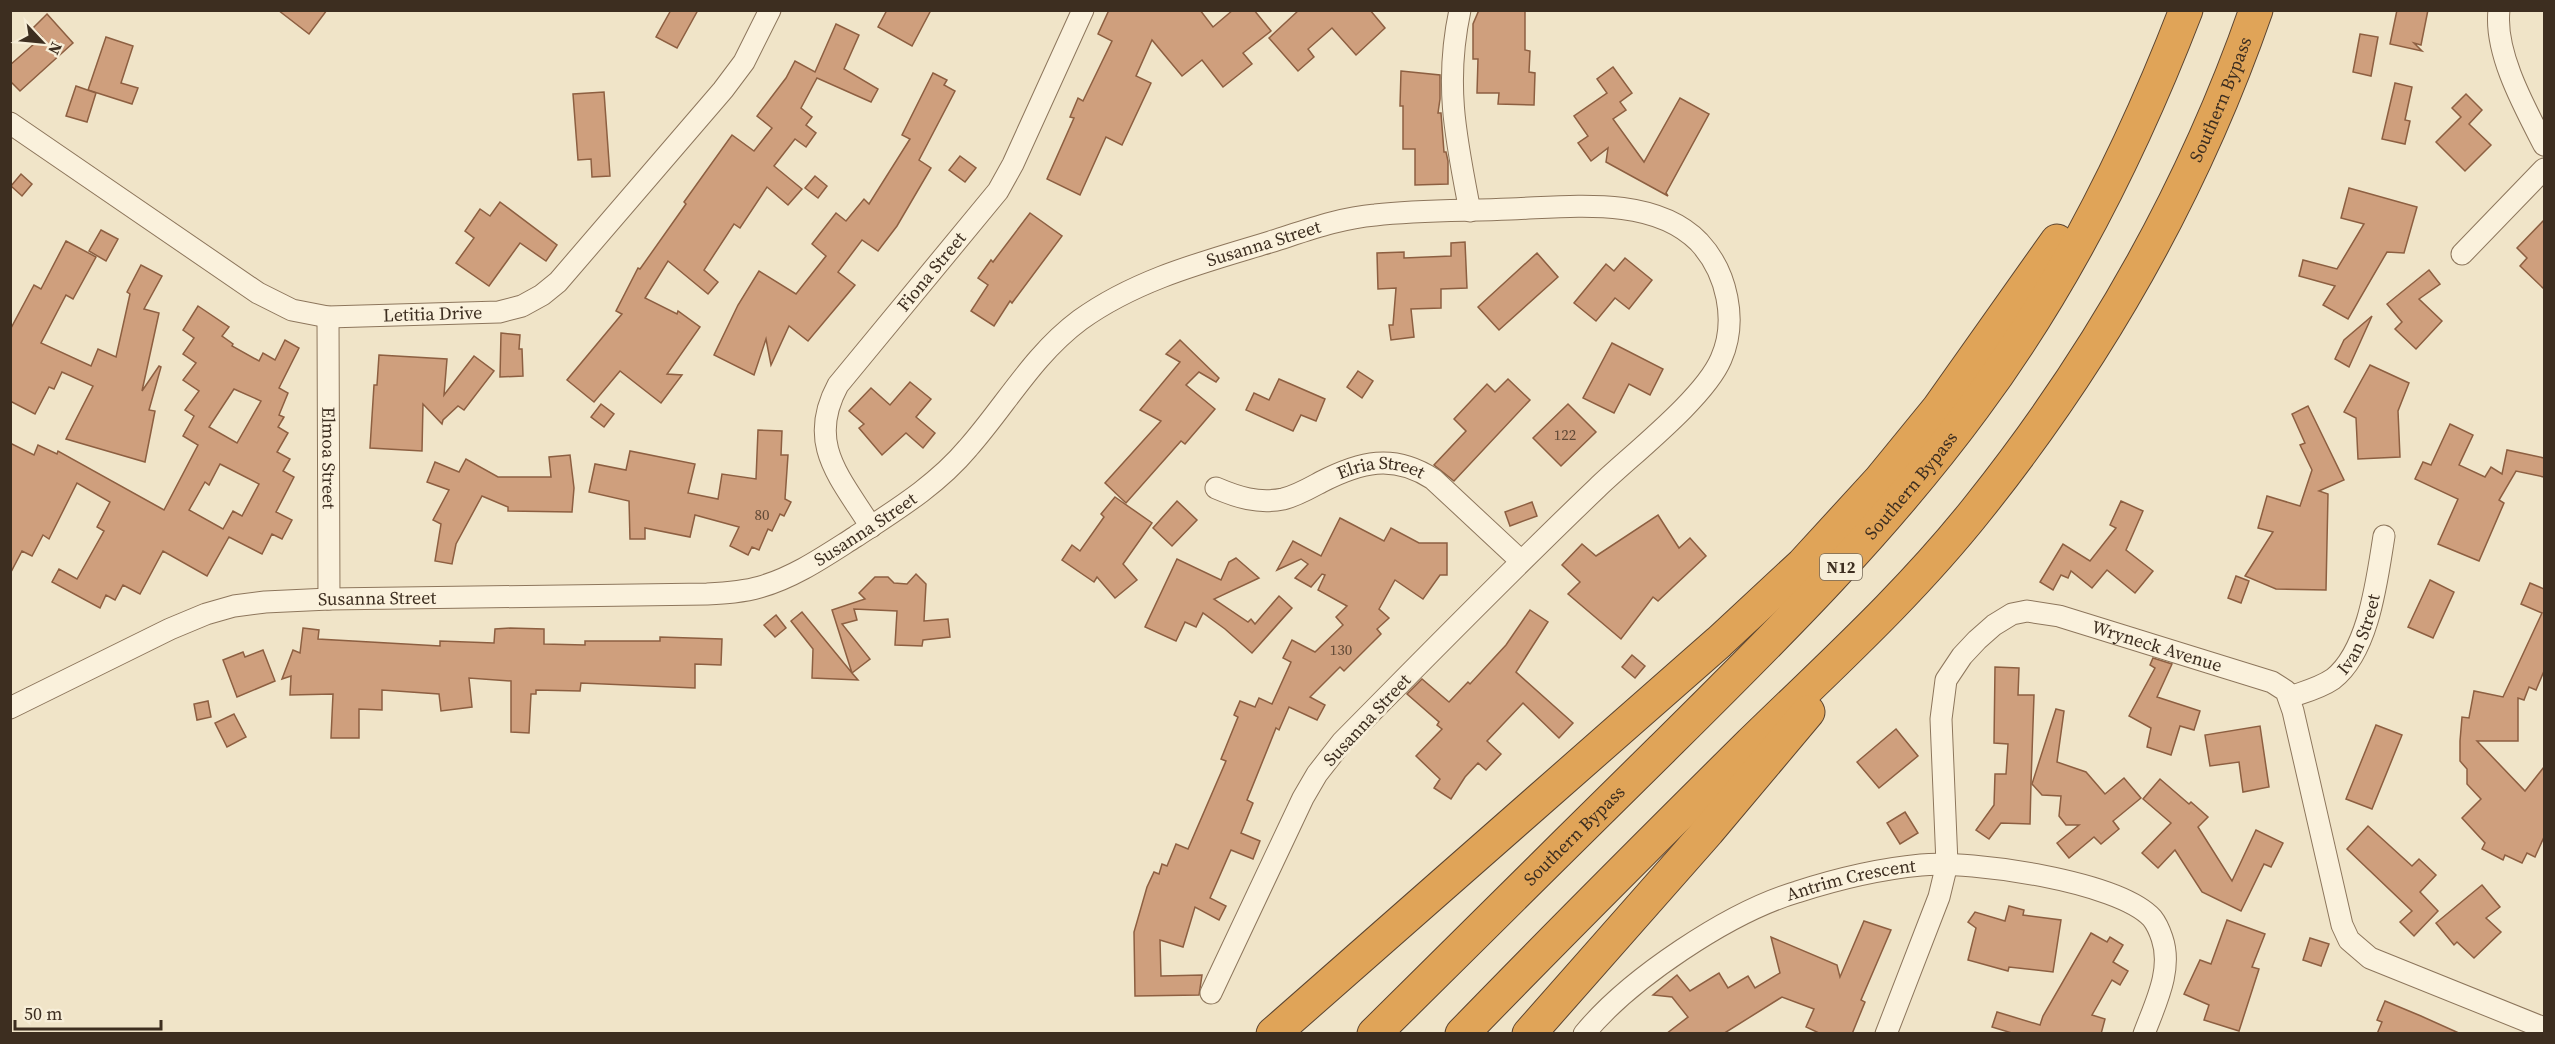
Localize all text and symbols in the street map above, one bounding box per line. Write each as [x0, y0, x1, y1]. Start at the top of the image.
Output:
north arrow [12, 12, 72, 72]
street label: Southern Bypass [2183, 33, 2257, 166]
text: N [43, 39, 68, 59]
street label: Susanna Street [1203, 214, 1324, 272]
street label: Fiona Street [891, 226, 971, 316]
street label: Letitia Drive [383, 299, 483, 327]
street label: Elmoa Street [316, 407, 342, 509]
house number: 122 [1554, 424, 1576, 445]
street label: Southern Bypass [1858, 426, 1963, 545]
street label: Elria Street [1333, 450, 1430, 485]
street label: Susanna Street [809, 486, 922, 572]
house number: 80 [754, 504, 770, 525]
road number: N12 [1820, 554, 1862, 580]
street label: Susanna Street [317, 585, 437, 612]
street label: Ivan Street [2331, 591, 2386, 680]
street label: Wryneck Avenue [2089, 614, 2225, 678]
house number: 130 [1330, 639, 1352, 660]
street label: Susanna Street [1317, 668, 1416, 771]
street label: Southern Bypass [1518, 779, 1630, 891]
street label: Antrim Crescent [1783, 853, 1917, 907]
scale bar [15, 993, 160, 1031]
text: 50 m [24, 1001, 62, 1026]

